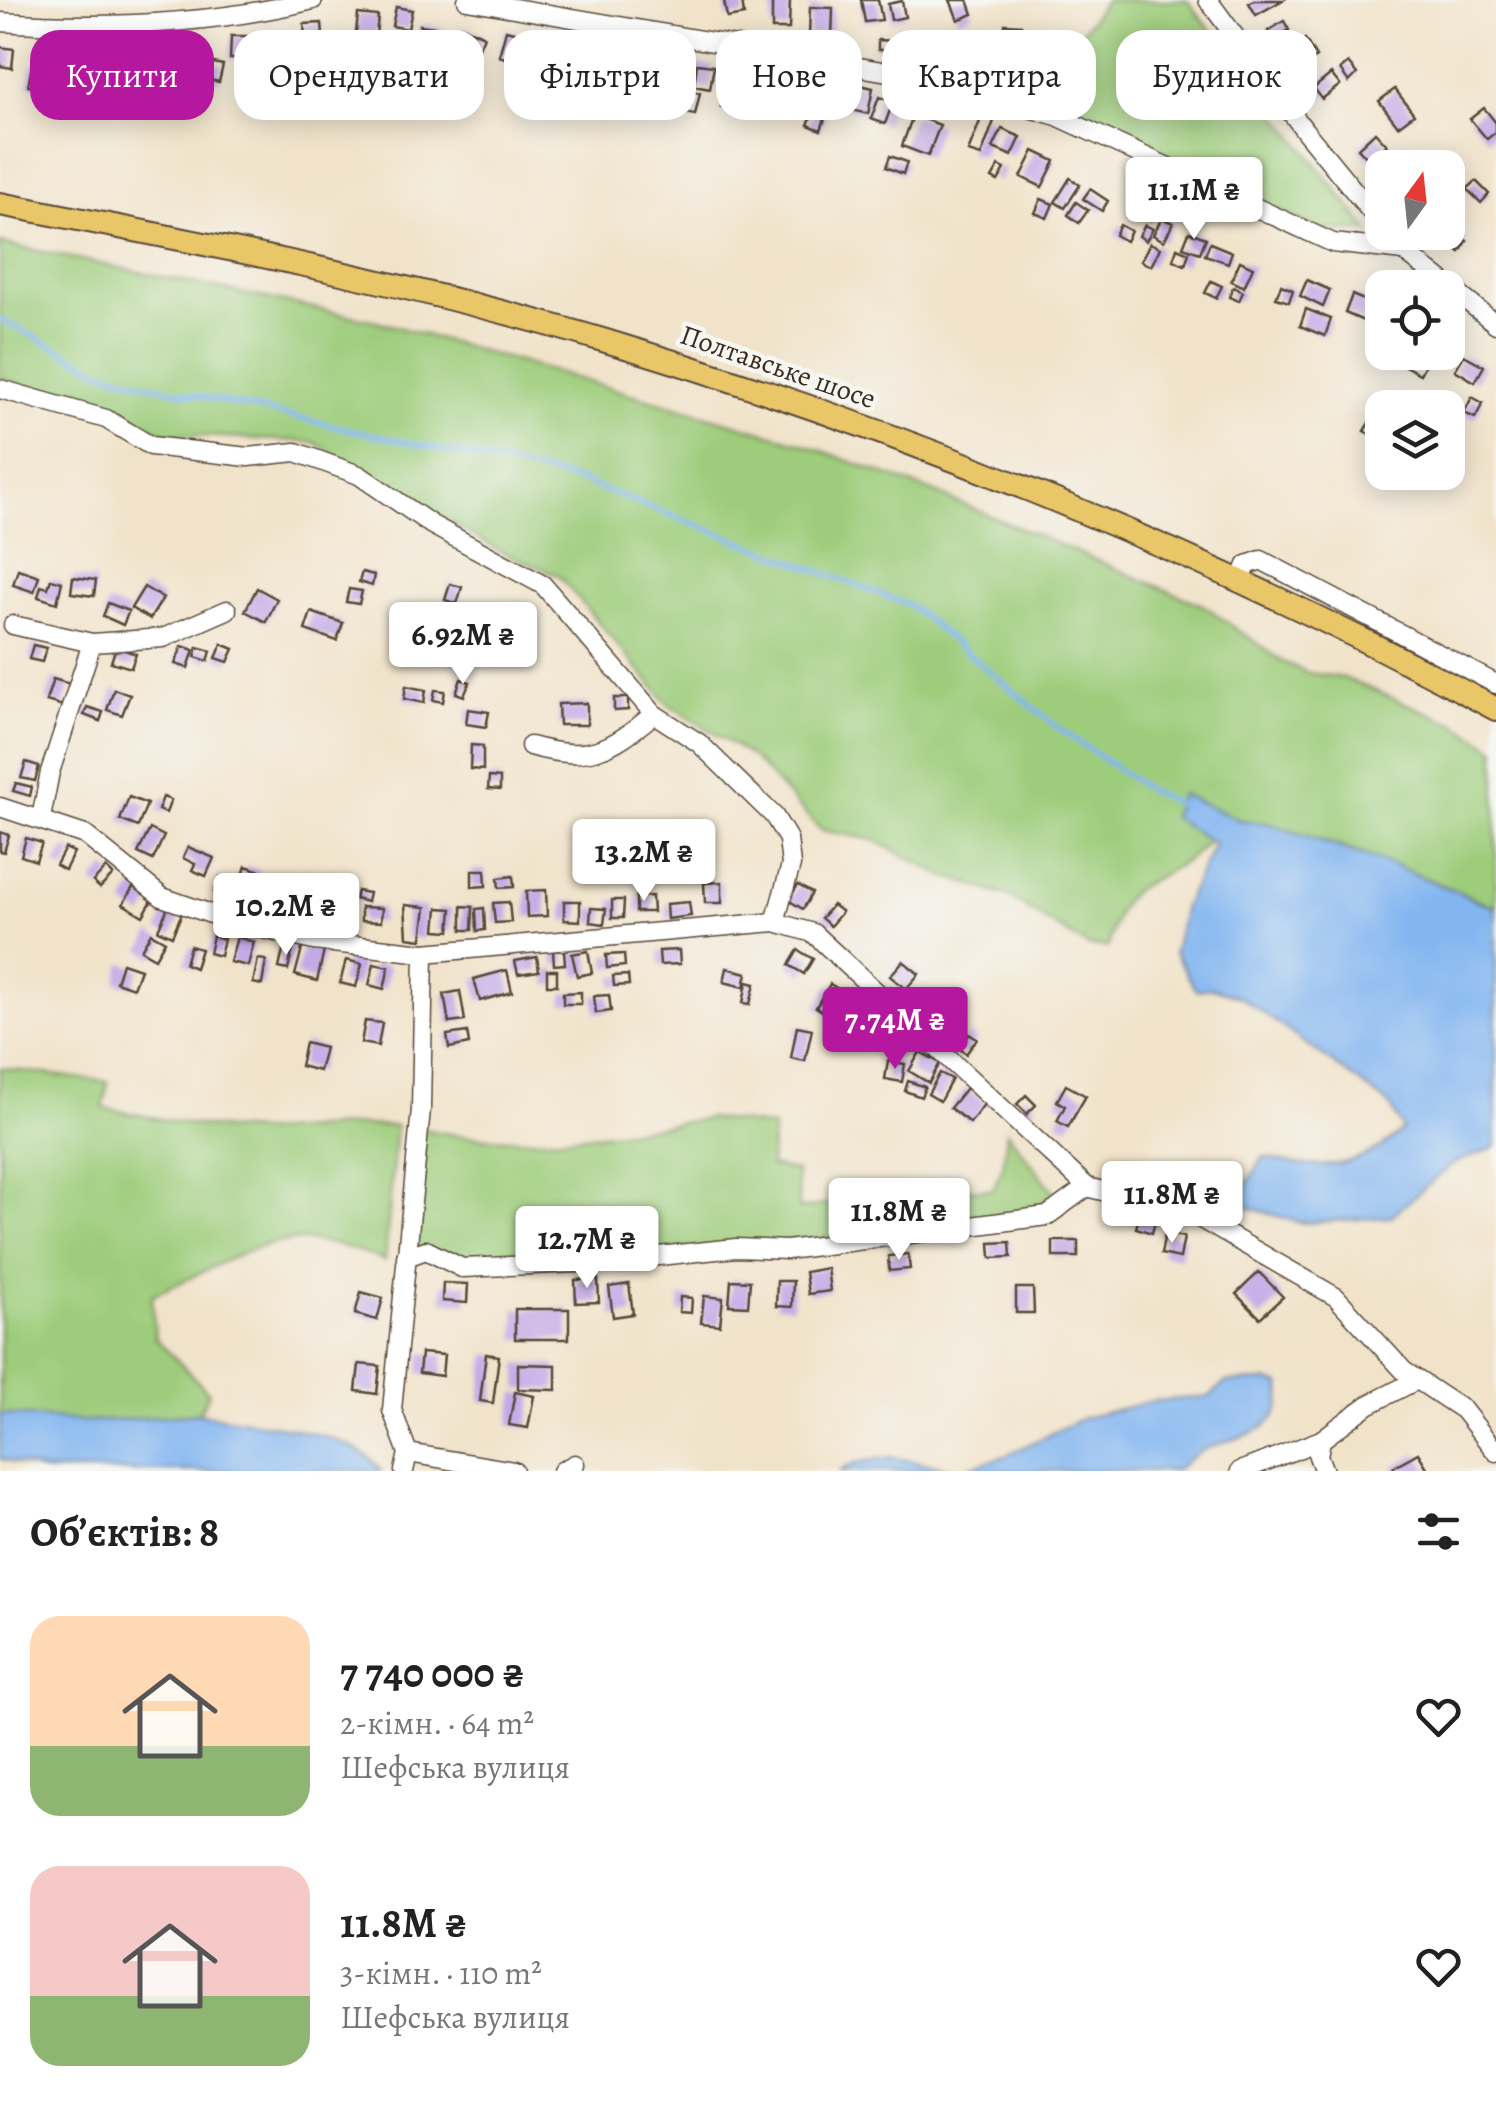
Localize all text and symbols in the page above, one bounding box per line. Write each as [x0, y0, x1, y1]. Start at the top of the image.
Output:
chip: Купити [30, 30, 214, 120]
chip: Орендувати [234, 30, 484, 120]
chip: Фільтри [504, 30, 696, 120]
chip: Нове [716, 30, 862, 120]
chip: Квартира [882, 30, 1096, 120]
chip: Будинок [1116, 30, 1317, 120]
north arrow [1365, 150, 1465, 250]
map controls [1365, 150, 1465, 490]
pin: 11.1M ₴ [1102, 157, 1286, 242]
text: 11.1M ₴ [1148, 167, 1240, 211]
button: locate [1365, 270, 1465, 370]
street label: Полтавське шосе [675, 316, 881, 418]
button: layers [1365, 390, 1465, 490]
pin: 6.92M ₴ [371, 602, 555, 687]
text: 6.92M ₴ [411, 612, 515, 656]
pin: 13.2M ₴ [552, 819, 736, 904]
text: 13.2M ₴ [594, 829, 694, 873]
pin: 10.2M ₴ [194, 873, 378, 958]
text: 10.2M ₴ [235, 883, 337, 927]
pin: 7.74M ₴ [803, 987, 987, 1072]
text: 7.74M ₴ [845, 997, 945, 1041]
pin: 11.8M ₴ [1080, 1161, 1264, 1246]
text: 11.8M ₴ [1124, 1171, 1220, 1215]
pin: 11.8M ₴ [807, 1178, 991, 1263]
text: 11.8M ₴ [851, 1188, 947, 1232]
pin: 12.7M ₴ [495, 1206, 679, 1291]
text: 12.7M ₴ [537, 1216, 637, 1260]
text: Об’єктів: 8 [30, 1503, 219, 1560]
icon: filters [1411, 1504, 1466, 1559]
text: 7 740 000 ₴ [340, 1644, 525, 1701]
icon: home [110, 1656, 230, 1776]
icon: heart [1411, 1689, 1466, 1744]
text: 2-кімн. · 64 m² [340, 1701, 534, 1745]
text: Шефська вулиця [340, 1745, 570, 1789]
text: 11.8M ₴ [340, 1894, 467, 1951]
icon: home [110, 1906, 230, 2026]
icon: heart [1411, 1939, 1466, 1994]
text: 3-кімн. · 110 m² [340, 1951, 542, 1995]
text: Шефська вулиця [340, 1995, 570, 2039]

